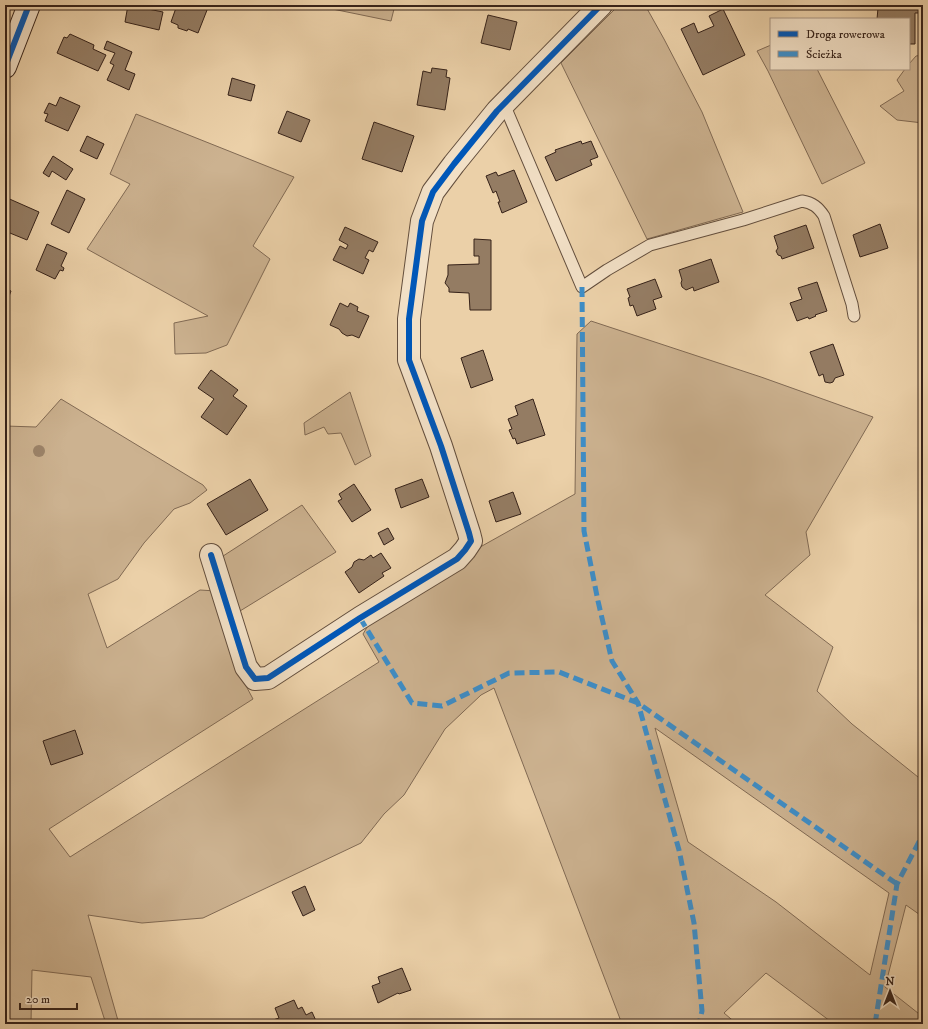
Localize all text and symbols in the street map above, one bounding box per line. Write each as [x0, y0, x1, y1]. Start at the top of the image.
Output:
legend [770, 18, 910, 70]
text: Droga rowerowa [806, 27, 886, 42]
text: Ścieżka [806, 47, 843, 62]
north arrow [870, 971, 910, 1011]
text: N [885, 975, 895, 989]
scale bar [20, 985, 77, 1011]
text: 20 m [26, 992, 50, 1007]

